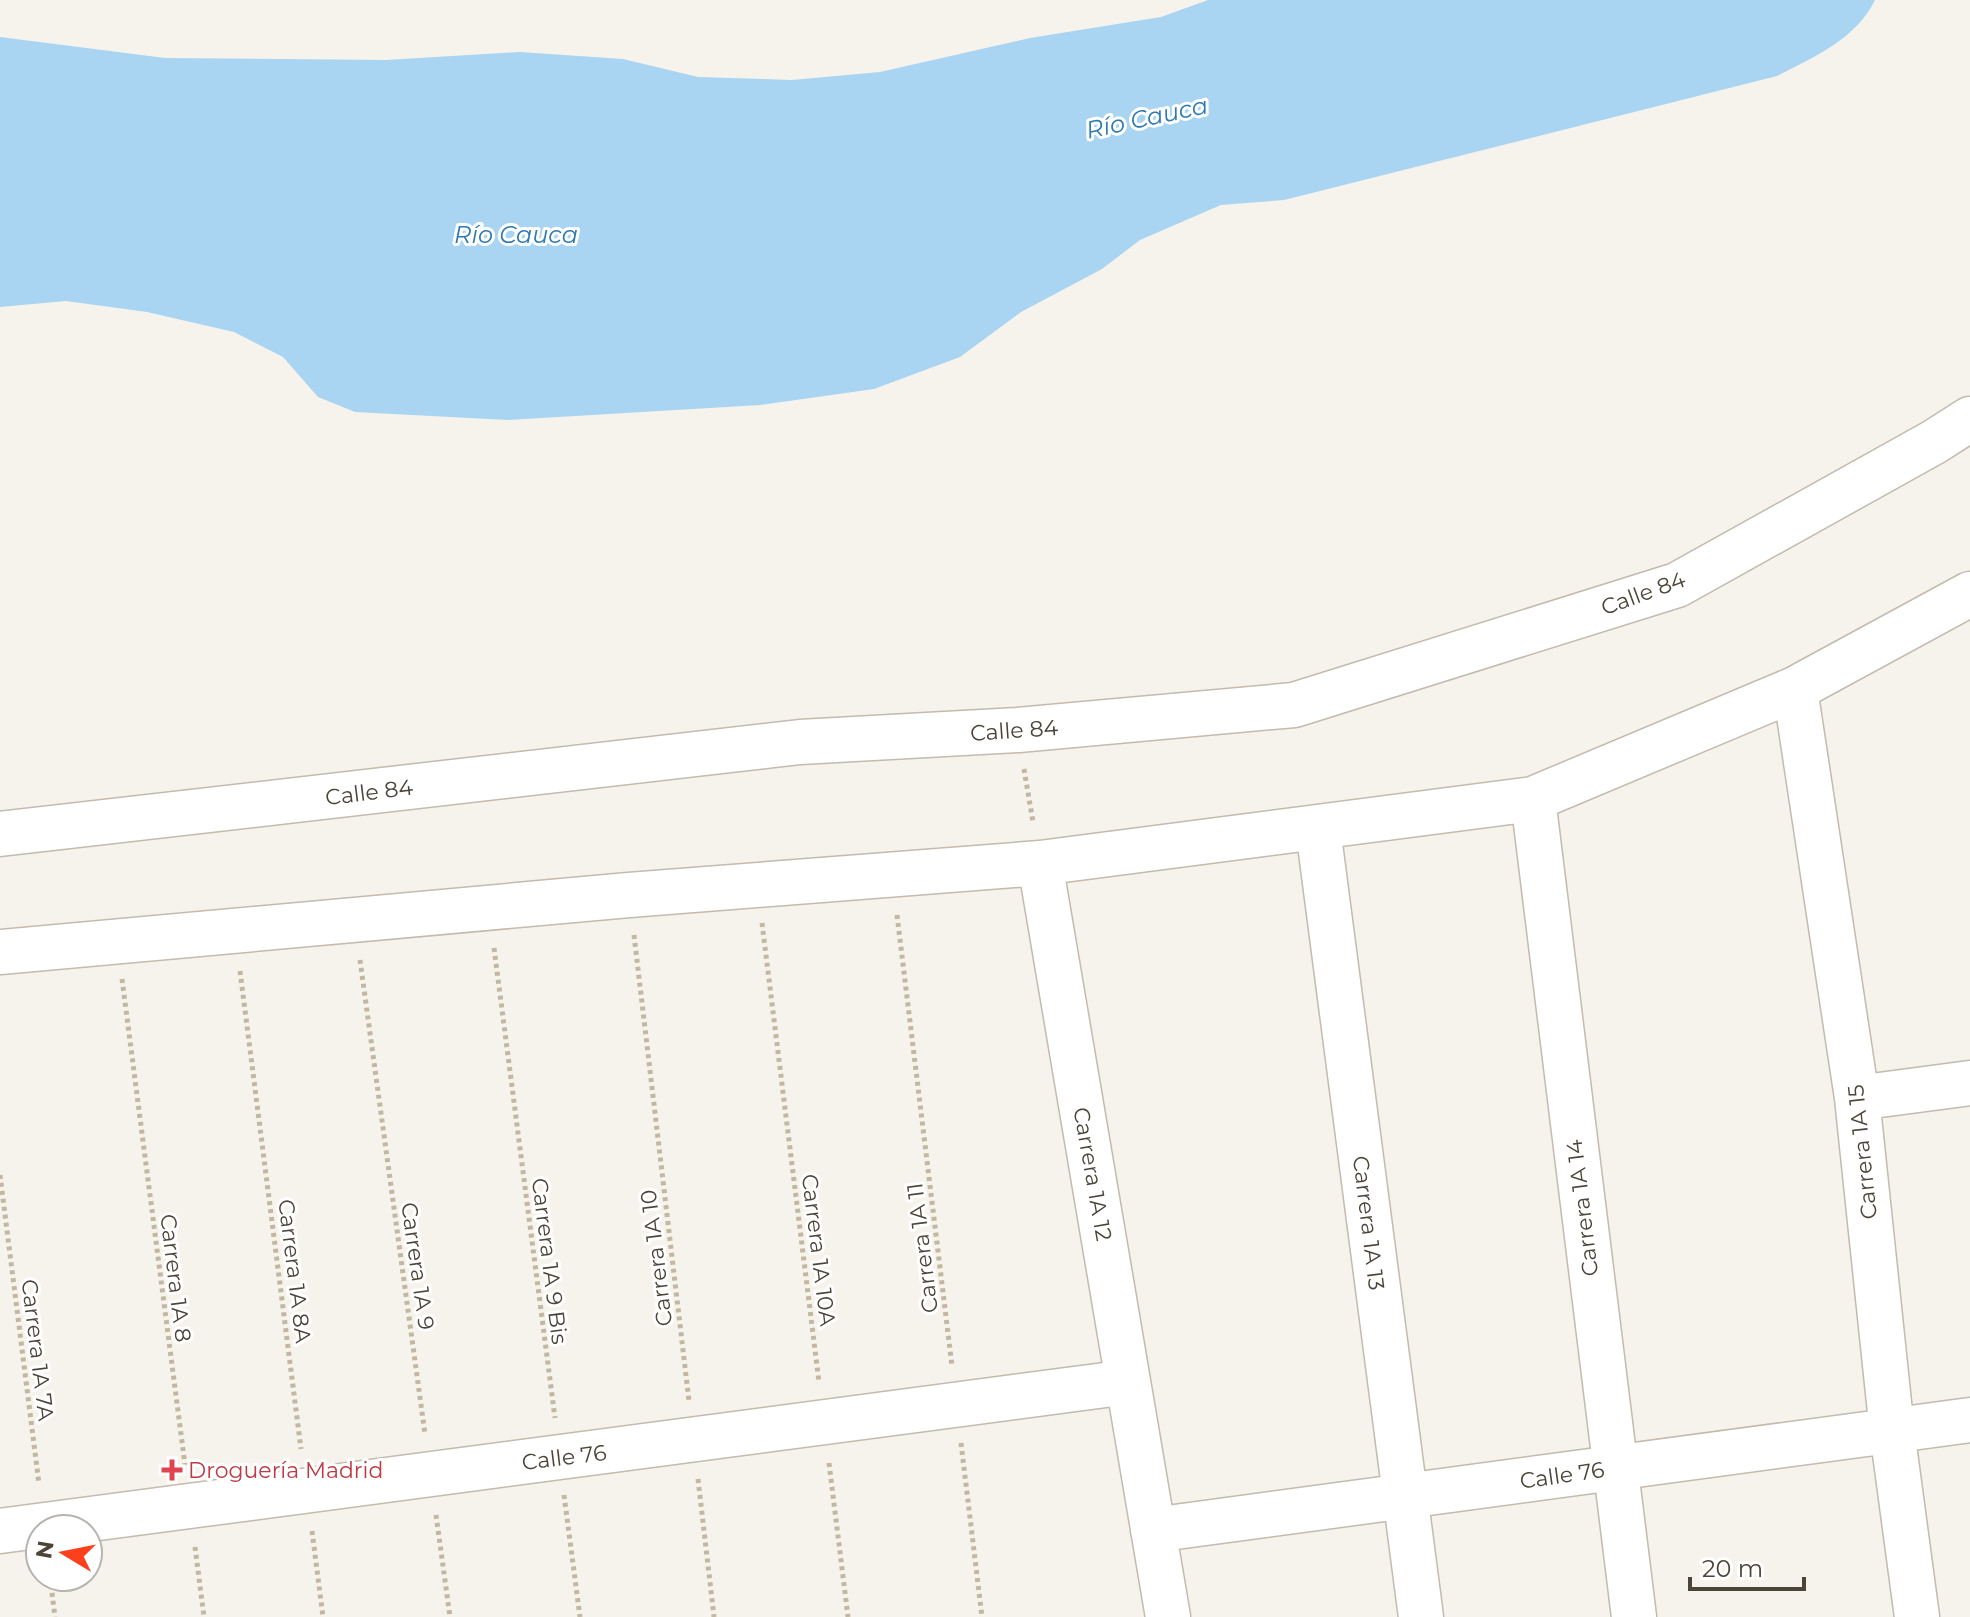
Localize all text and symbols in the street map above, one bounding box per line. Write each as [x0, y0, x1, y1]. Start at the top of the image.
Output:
water label: Río Cauca [1083, 90, 1210, 145]
water label: Río Cauca [454, 220, 578, 249]
street label: Calle 84 [1597, 566, 1690, 621]
street label: Calle 84 [969, 714, 1059, 747]
street label: Calle 84 [324, 774, 415, 811]
street label: Carrera 1A 15 [1842, 1083, 1883, 1221]
street label: Carrera 1A 12 [1067, 1105, 1118, 1243]
street label: Carrera 1A 14 [1561, 1138, 1604, 1278]
street label: Carrera 1A 13 [1347, 1154, 1390, 1292]
street label: Carrera 1A 10A [796, 1172, 841, 1328]
street label: Carrera 1A 9 Bis [526, 1176, 573, 1346]
street label: Carrera 1A 11 [901, 1181, 944, 1315]
street label: Carrera 1A 10 [635, 1188, 678, 1328]
street label: Carrera 1A 8A [272, 1198, 317, 1345]
street label: Carrera 1A 9 [395, 1201, 440, 1332]
street label: Carrera 1A 8 [154, 1212, 197, 1344]
street label: Carrera 1A 7A [15, 1278, 60, 1423]
street label: Calle 76 [520, 1439, 608, 1476]
street label: Calle 76 [1518, 1456, 1606, 1495]
place label: Droguería Madrid [188, 1457, 383, 1484]
marker: Droguería Madrid [163, 1461, 181, 1479]
north arrow [24, 1513, 104, 1593]
text: N [30, 1539, 60, 1561]
scale bar [1690, 1541, 1804, 1591]
text: 20 m [1702, 1554, 1763, 1583]

